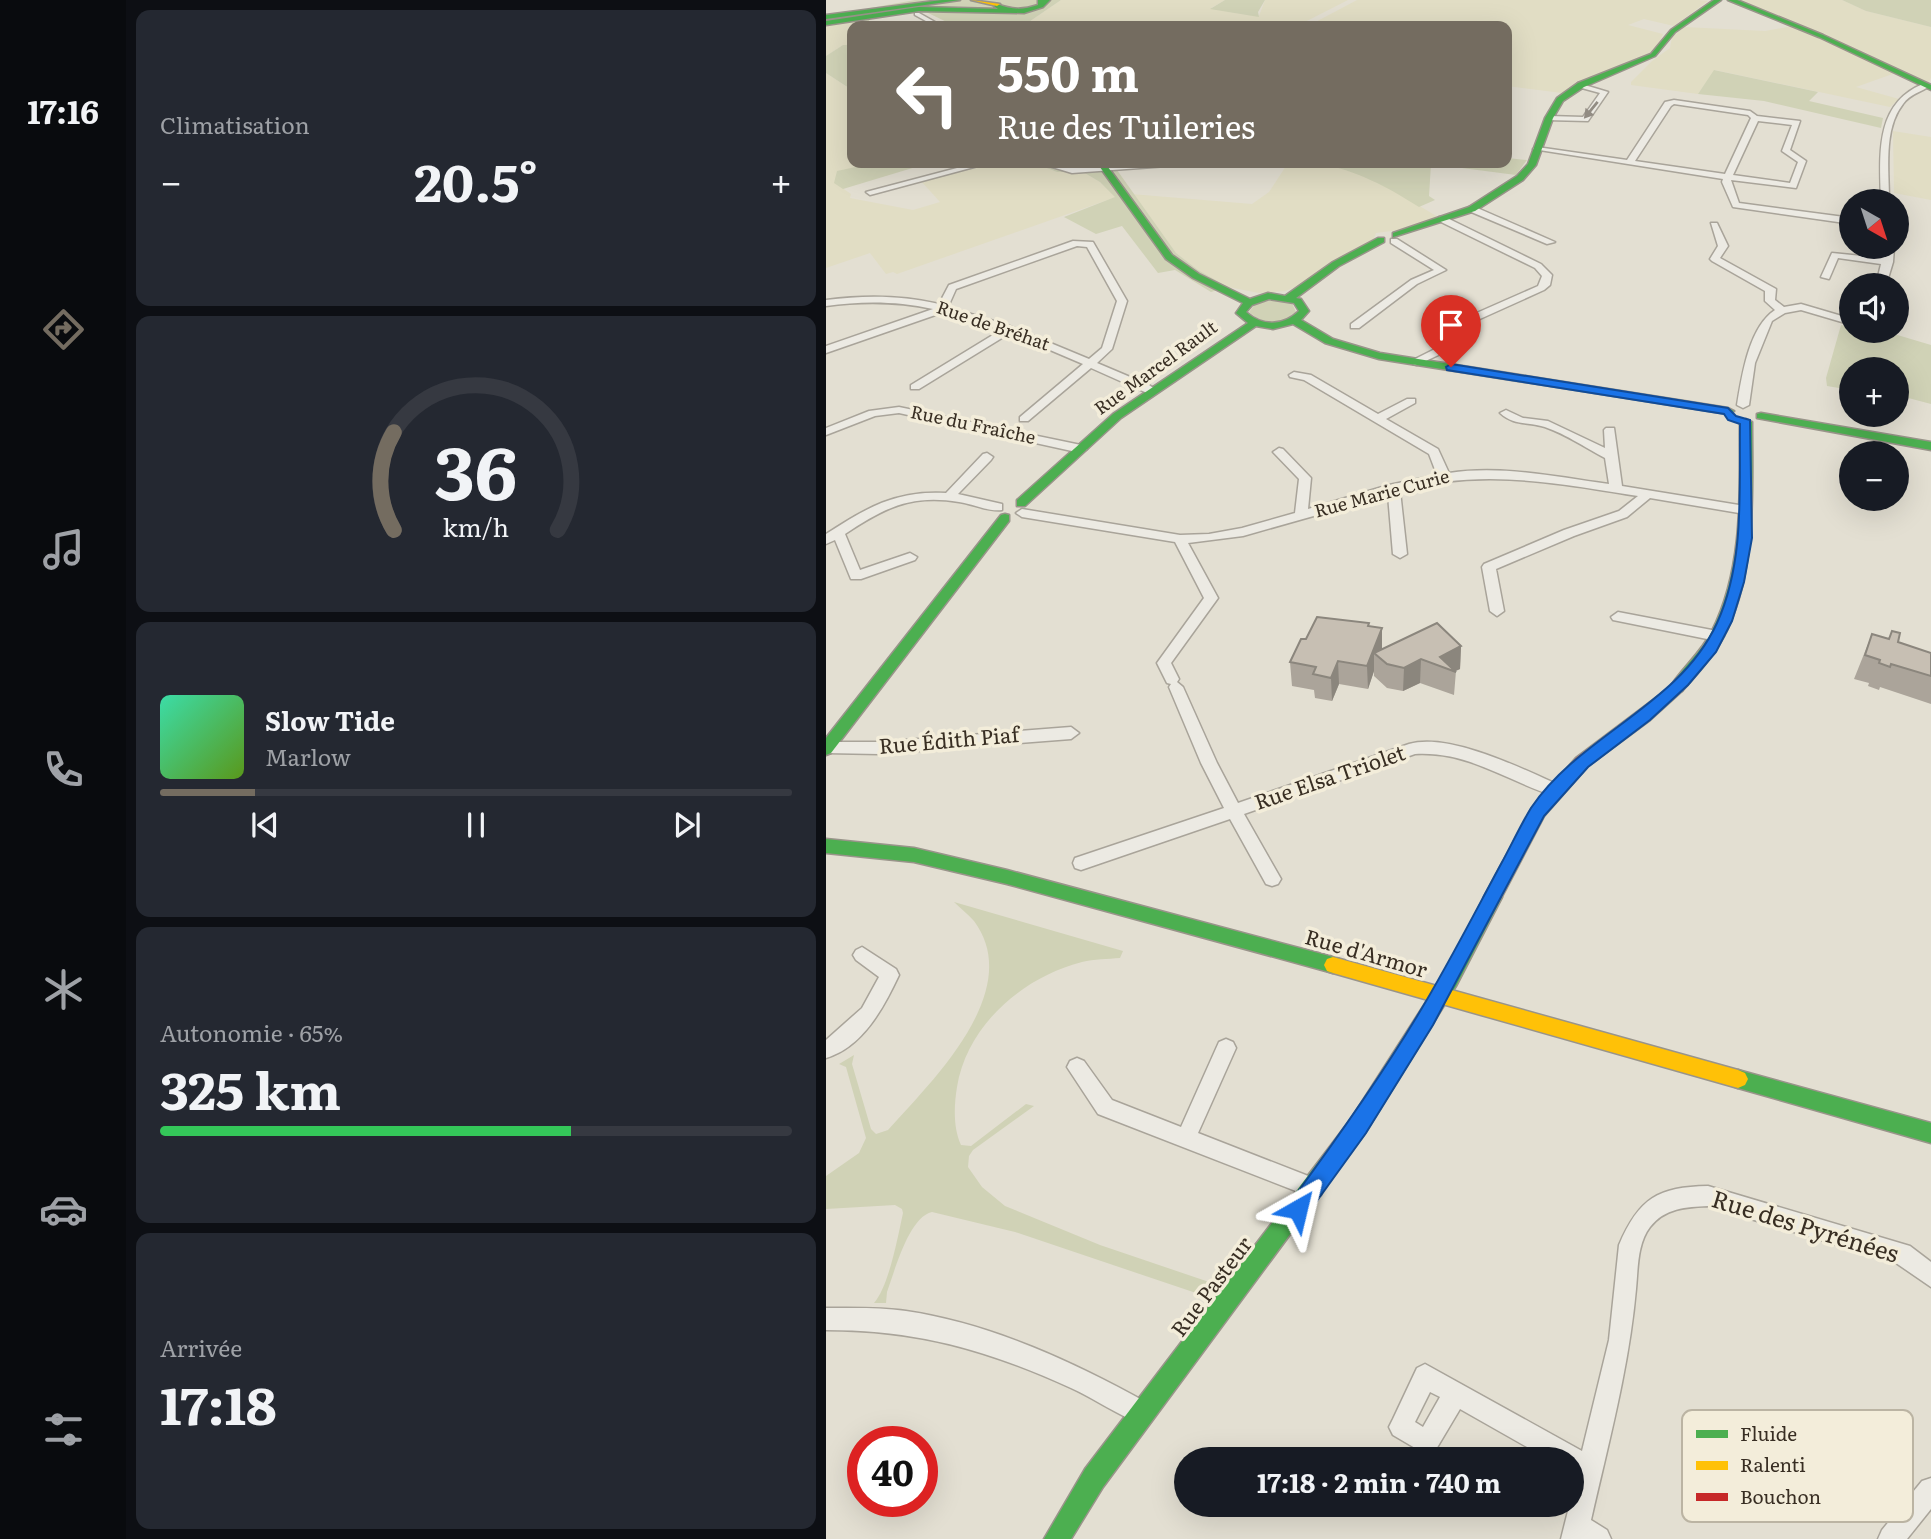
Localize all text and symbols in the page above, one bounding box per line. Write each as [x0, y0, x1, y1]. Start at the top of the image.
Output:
text: 550 m [997, 34, 1139, 107]
icon: left [882, 49, 973, 140]
text: 17:16 [27, 86, 99, 134]
text: Rue des Tuileries [997, 101, 1255, 149]
one-way arrow [1583, 101, 1598, 119]
text: Climatisation [160, 107, 310, 141]
text: 20.5° [414, 141, 538, 218]
text: − [160, 151, 182, 208]
text: + [770, 151, 792, 208]
north arrow [1839, 189, 1909, 259]
map controls [1839, 189, 1909, 511]
button: sound [1839, 273, 1909, 343]
street label: Rue de Bréhat [933, 293, 1054, 357]
pin [1421, 295, 1481, 367]
icon: directions [39, 305, 88, 354]
icon: arrive [1432, 306, 1470, 344]
street label: Rue Marcel Rault [1088, 312, 1223, 421]
button: + [1839, 357, 1909, 427]
street label: Rue du Fraîche [908, 397, 1038, 450]
text: 36 [434, 414, 518, 522]
button: − [1839, 441, 1909, 511]
street label: Rue Marie Curie [1311, 462, 1452, 524]
text: km/h [443, 507, 509, 544]
icon: music [39, 525, 88, 574]
text: Slow Tide [265, 700, 395, 739]
street label: Rue Édith Piaf [877, 717, 1022, 760]
street label: Rue Elsa Triolet [1250, 735, 1409, 816]
text: Marlow [265, 739, 351, 773]
icon: phone [39, 745, 88, 794]
icon: previous [246, 806, 284, 844]
icon: pause [457, 806, 495, 844]
icon: next [668, 806, 706, 844]
street label: Rue d'Armor [1302, 919, 1431, 984]
icon: climate [39, 965, 88, 1014]
text: Autonomie · 65% [160, 1015, 343, 1049]
text: 325 km [160, 1049, 341, 1126]
position arrow [1261, 1172, 1335, 1246]
street label: Rue des Pyrénées [1708, 1180, 1904, 1270]
icon: car [39, 1185, 88, 1234]
street label: Rue Pasteur [1162, 1229, 1258, 1342]
text: Arrivée [160, 1330, 242, 1364]
text: 17:18 [160, 1364, 277, 1441]
icon: filters [39, 1405, 88, 1454]
legend [1682, 1410, 1913, 1522]
text: Fluide [1740, 1419, 1797, 1447]
speed limit sign: 40 [847, 1426, 938, 1517]
text: Ralenti [1740, 1450, 1806, 1478]
text: 17:18 · 2 min · 740 m [1257, 1462, 1501, 1501]
text: Bouchon [1740, 1482, 1821, 1510]

